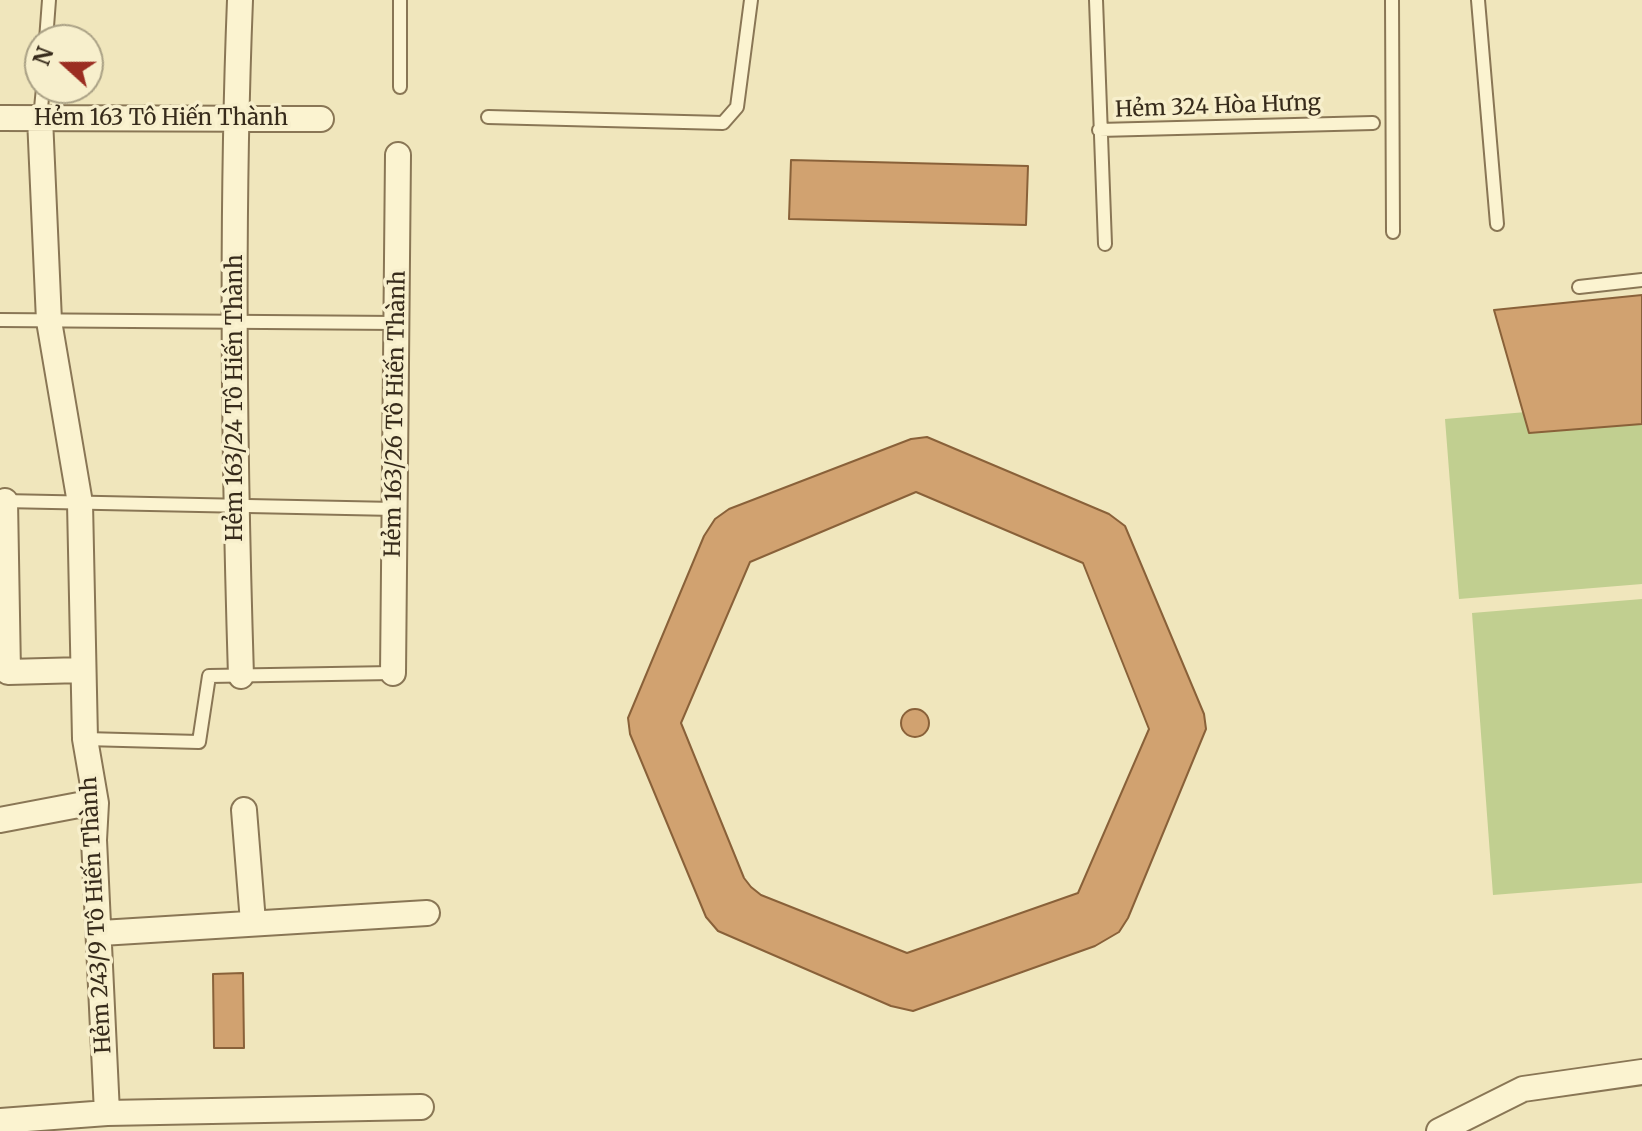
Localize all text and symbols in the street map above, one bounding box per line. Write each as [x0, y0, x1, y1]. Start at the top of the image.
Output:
north arrow [24, 24, 104, 104]
text: N [27, 43, 60, 69]
street label: Hẻm 324 Hòa Hưng [1115, 90, 1321, 124]
street label: Hẻm 163 Tô Hiến Thành [34, 106, 288, 132]
street label: Hẻm 163/24 Tô Hiến Thành [223, 254, 249, 542]
street label: Hẻm 163/26 Tô Hiến Thành [380, 270, 412, 558]
street label: Hẻm 243/9 Tô Hiến Thành [77, 776, 117, 1054]

